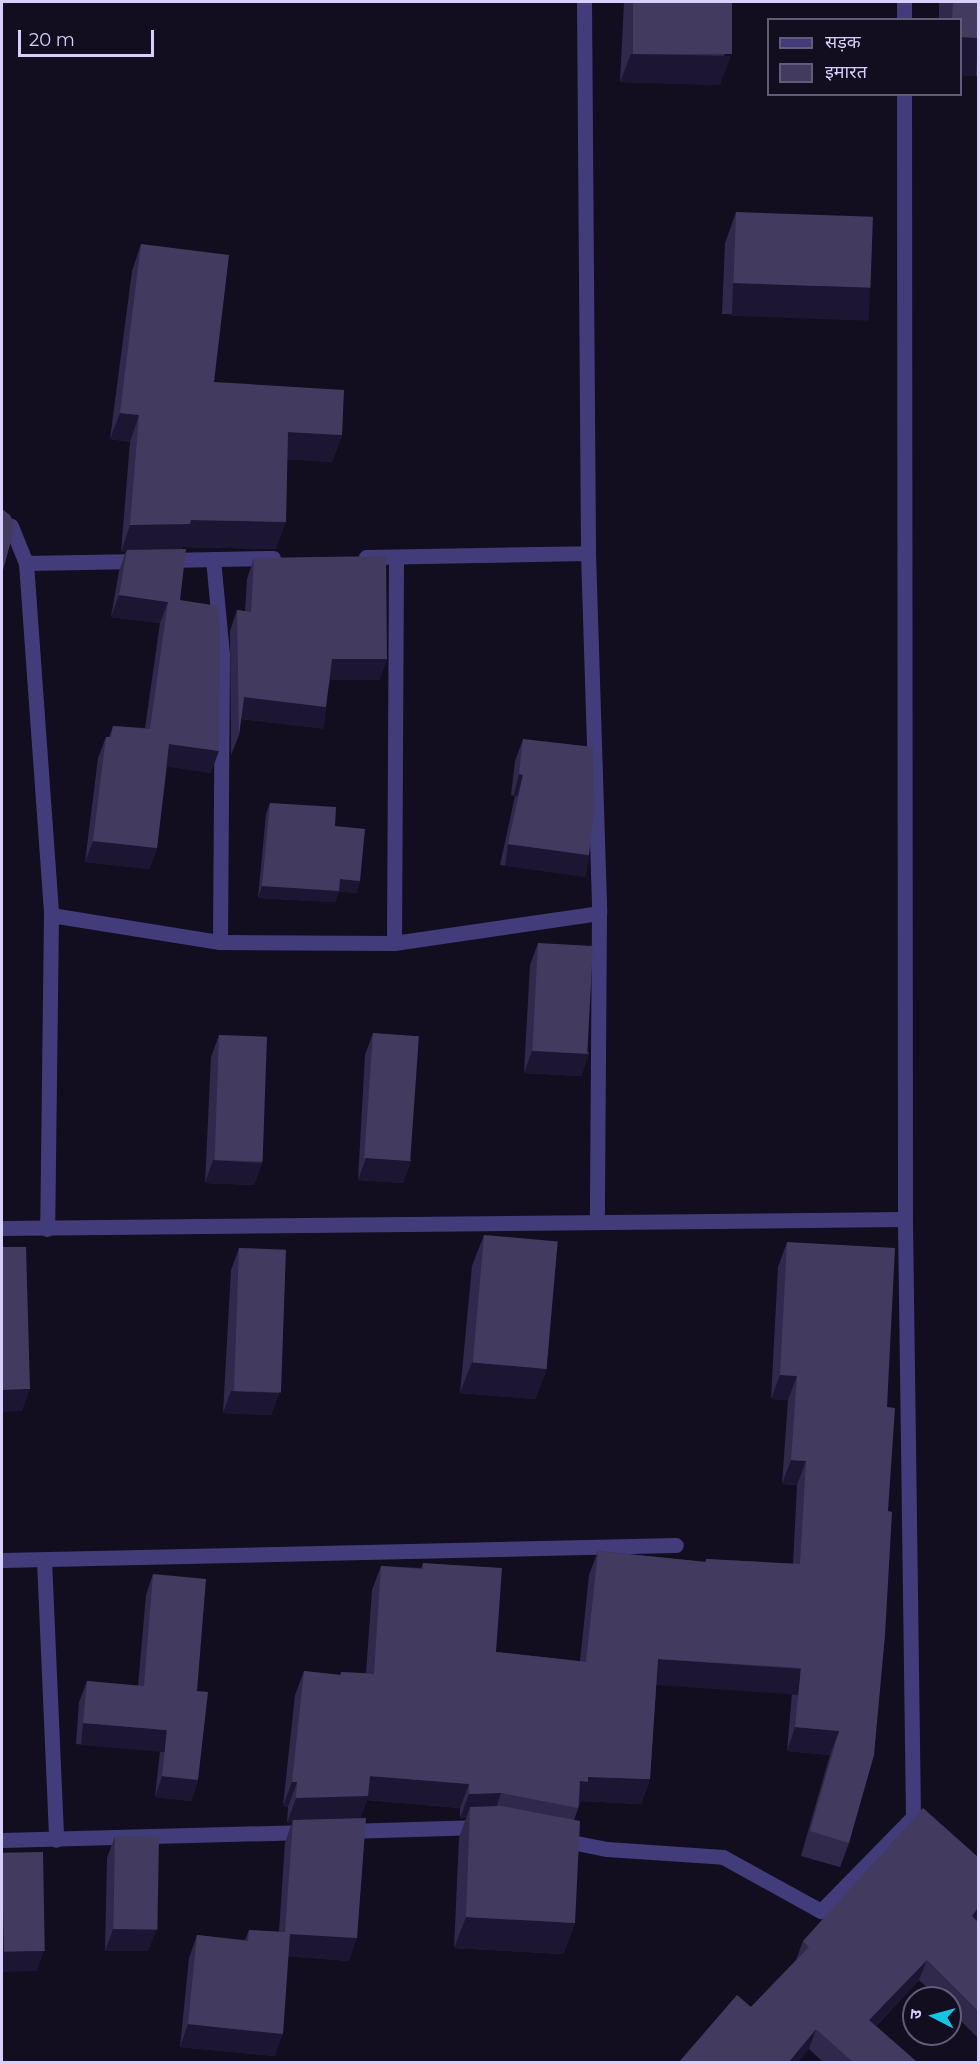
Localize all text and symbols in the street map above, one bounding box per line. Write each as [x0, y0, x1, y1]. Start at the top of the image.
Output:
scale bar [21, 18, 158, 56]
legend [767, 18, 962, 96]
text: 20 m [29, 29, 75, 51]
text: सड़क [825, 31, 861, 53]
text: इमारत [825, 61, 867, 83]
north arrow [902, 1986, 962, 2046]
text: उ [906, 2009, 926, 2020]

